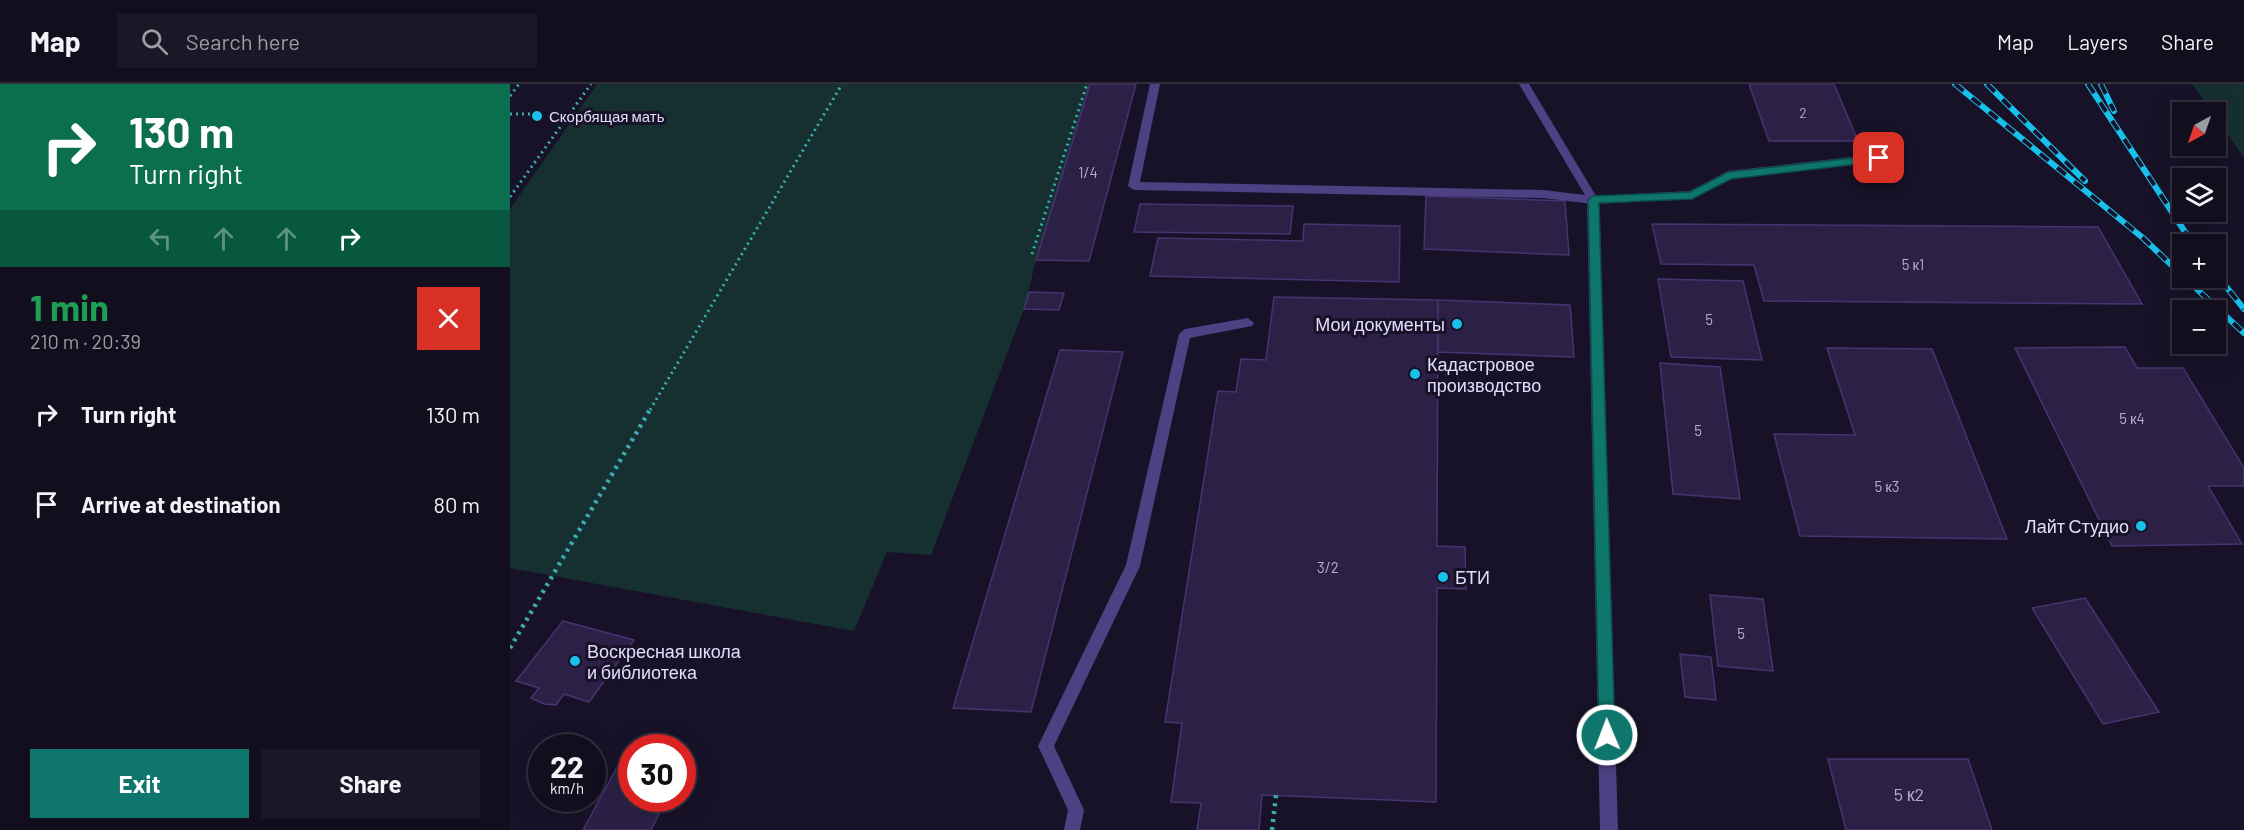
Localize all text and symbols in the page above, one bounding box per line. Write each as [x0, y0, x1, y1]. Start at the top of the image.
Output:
search box [117, 14, 537, 68]
text: Map [30, 24, 81, 58]
icon: search [138, 25, 171, 58]
text: Search here [186, 28, 300, 54]
text: Map [1997, 29, 2034, 54]
text: Layers [2067, 29, 2128, 54]
text: Share [2161, 29, 2214, 54]
north arrow [2172, 102, 2226, 156]
map controls [2172, 102, 2226, 354]
house number: 2 [1799, 104, 1807, 121]
text: 130 m [129, 106, 234, 156]
place label: Скорбящая мать [549, 107, 665, 125]
icon: right [30, 108, 108, 186]
marker: Скорбящая мать [530, 109, 544, 123]
pin [1853, 132, 1904, 183]
icon: arrive [1862, 141, 1895, 174]
text: Turn right [129, 157, 243, 189]
house number: 1/4 [1078, 163, 1098, 181]
button: layers [2172, 168, 2226, 222]
icon: left [144, 222, 177, 255]
icon: ahead [207, 222, 240, 255]
icon: ahead [270, 222, 303, 255]
icon: right [333, 222, 366, 255]
button: + [2172, 234, 2226, 288]
house number: 5 к1 [1902, 255, 1924, 273]
text: 1 min [30, 285, 109, 328]
button: close [417, 287, 480, 350]
button: − [2172, 300, 2226, 354]
house number: 5 [1705, 310, 1713, 328]
place label: Мои документы [1315, 313, 1445, 335]
marker: Мои документы [1450, 317, 1464, 331]
text: 210 m · 20:39 [30, 329, 141, 353]
place label: Кадастровое производство [1427, 353, 1541, 396]
marker: Кадастровое производство [1408, 367, 1422, 381]
icon: right [30, 398, 63, 431]
text: Turn right [81, 401, 176, 427]
text: 130 m [426, 401, 480, 427]
house number: 5 к4 [2119, 409, 2145, 427]
house number: 5 [1694, 421, 1702, 439]
house number: 5 к3 [1875, 477, 1900, 495]
icon: arrive [30, 488, 63, 521]
text: Arrive at destination [81, 491, 280, 517]
text: 80 m [434, 491, 480, 517]
place label: Лайт Студио [2025, 515, 2129, 537]
marker: Лайт Студио [2134, 519, 2148, 533]
house number: 3/2 [1317, 558, 1339, 576]
place label: БТИ [1455, 566, 1490, 588]
marker: БТИ [1436, 570, 1450, 584]
house number: 5 [1737, 624, 1745, 642]
place label: Воскресная школа и библиотека [587, 640, 742, 683]
marker: Воскресная школа и библиотека [568, 654, 582, 668]
position arrow [1575, 703, 1639, 767]
speed limit sign: 30 [618, 734, 696, 812]
text: 22 [550, 748, 584, 784]
button: Exit [30, 749, 249, 818]
button: Share [261, 749, 480, 818]
text: km/h [550, 779, 584, 797]
house number: 5 к2 [1894, 783, 1924, 805]

